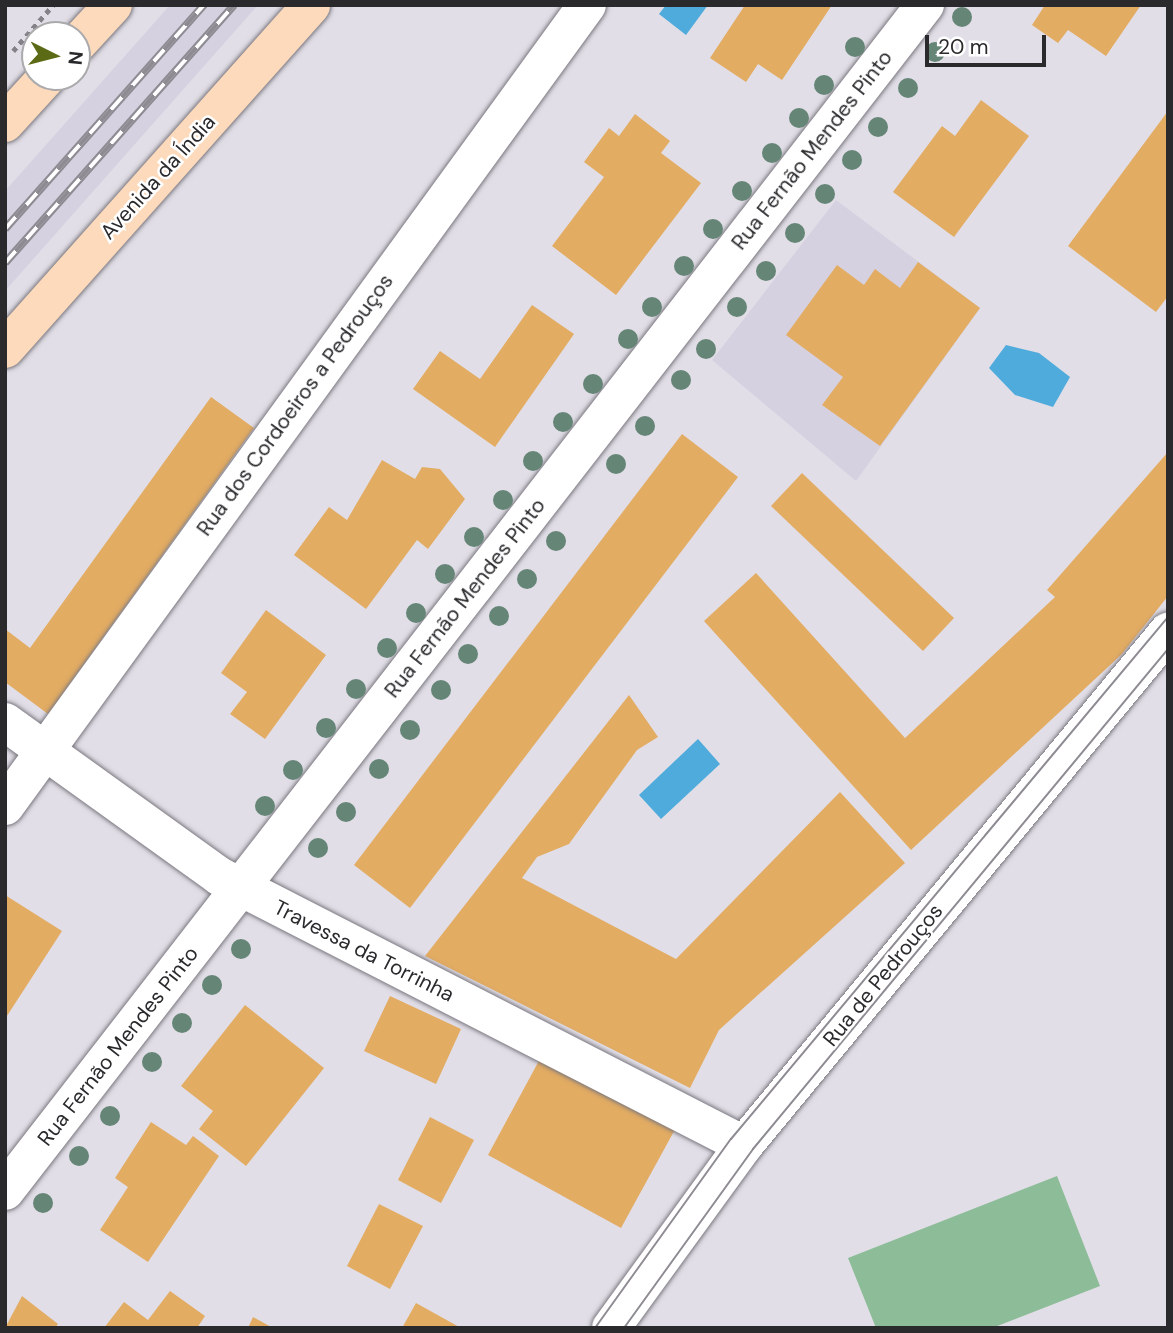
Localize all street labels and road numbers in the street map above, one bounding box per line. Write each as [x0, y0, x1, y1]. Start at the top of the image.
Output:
street label: Rua Fernão Mendes Pinto [726, 45, 898, 255]
street label: Avenida da Índia [95, 109, 221, 245]
street label: Rua dos Cordoeiros a Pedrouços [192, 269, 398, 541]
street label: Rua Fernão Mendes Pinto [379, 493, 551, 703]
street label: Travessa da Torrinha [270, 895, 458, 1007]
street label: Rua de Pedrouços [818, 899, 948, 1051]
street label: Rua Fernão Mendes Pinto [32, 941, 204, 1151]

